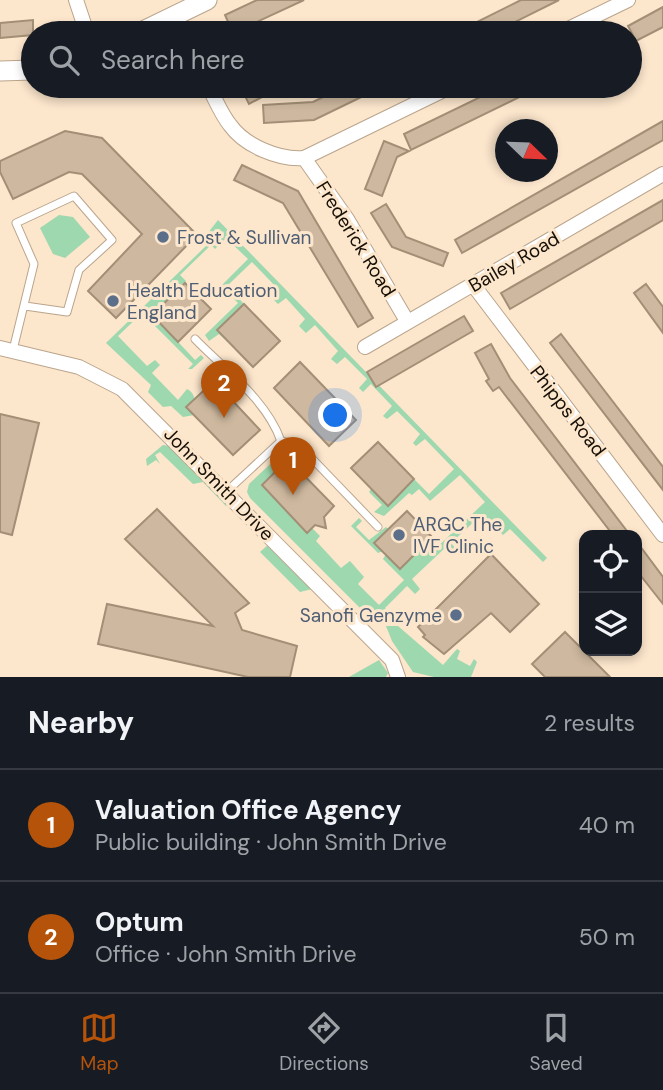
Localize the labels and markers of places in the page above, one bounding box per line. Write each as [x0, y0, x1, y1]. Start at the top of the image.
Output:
place label: Frost & Sullivan [177, 225, 311, 250]
marker: Frost & Sullivan [155, 229, 171, 245]
place label: Health Education England [127, 278, 277, 325]
marker: Health Education England [105, 293, 121, 309]
pin: 2 [201, 360, 247, 418]
pin: 1 [270, 437, 316, 495]
place label: ARGC The IVF Clinic [413, 512, 502, 559]
marker: ARGC The IVF Clinic [391, 527, 407, 543]
place label: Sanofi Genzyme [300, 603, 442, 628]
marker: Sanofi Genzyme [448, 607, 464, 623]

